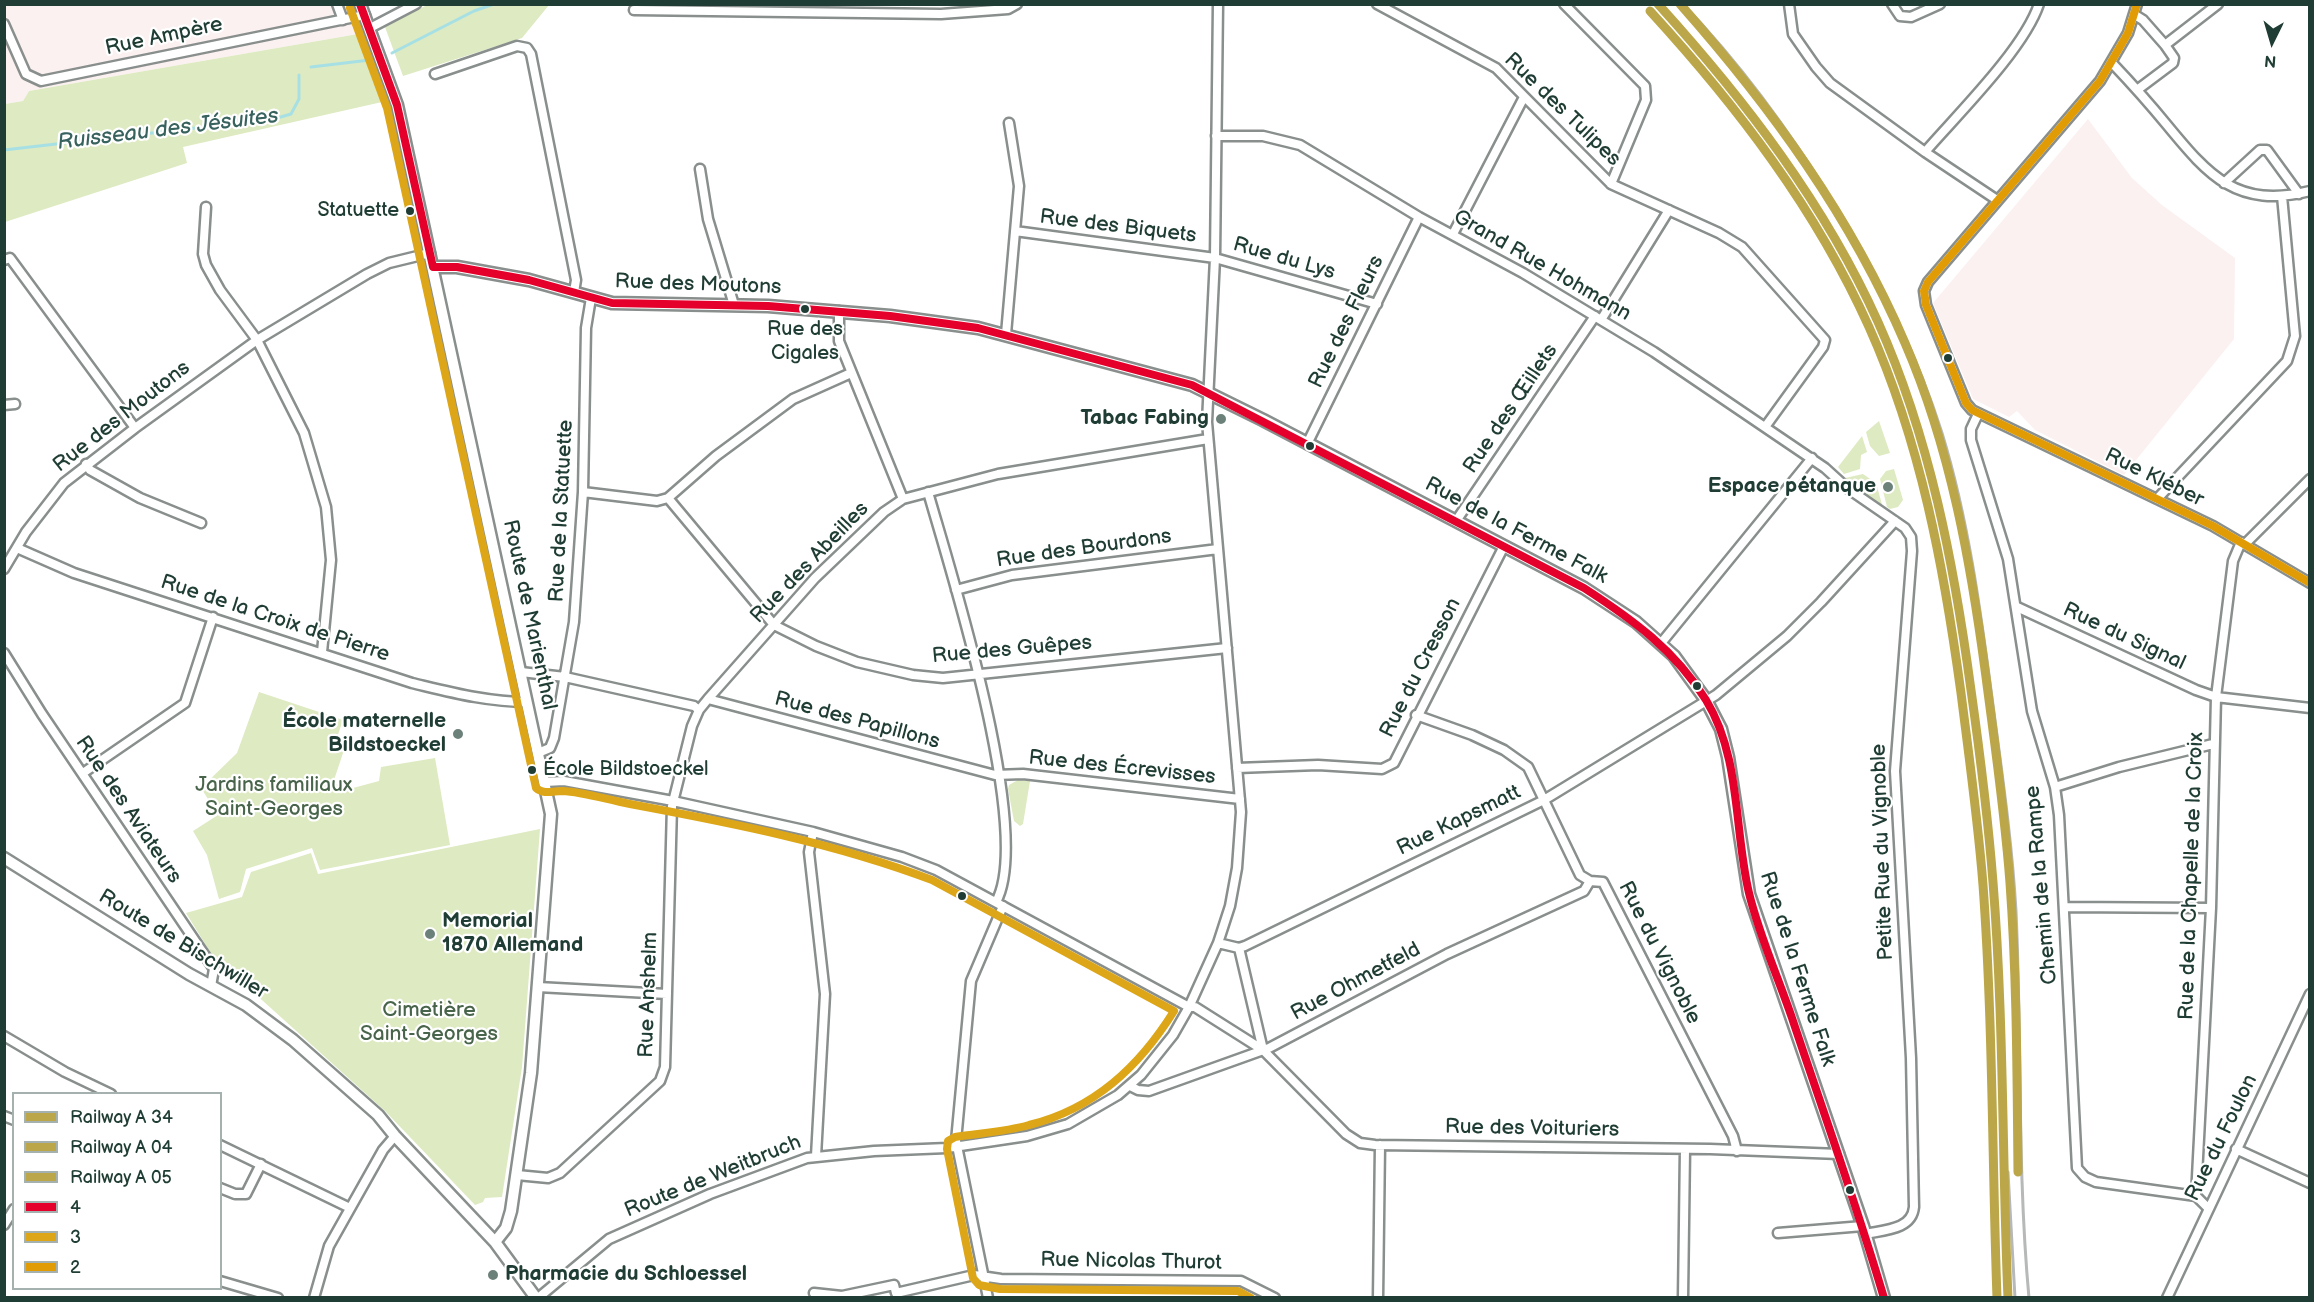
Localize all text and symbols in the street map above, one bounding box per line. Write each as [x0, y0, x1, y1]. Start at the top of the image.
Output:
street label: Rue Ampère [103, 12, 225, 62]
north arrow [2242, 12, 2302, 72]
street label: Rue des Tulipes [1498, 48, 1626, 172]
text: N [2264, 50, 2277, 70]
water label: Ruisseau des Jésuites [56, 103, 280, 157]
place label: Statuette [317, 199, 399, 223]
marker: Statuette [404, 205, 416, 217]
street label: Rue des Biquets [1038, 205, 1198, 249]
street label: Grand Rue Hohmann [1449, 205, 1635, 327]
street label: Rue du Lys [1230, 232, 1338, 286]
street label: Rue des Fleurs [1304, 252, 1390, 392]
street label: Rue des Moutons [614, 269, 782, 301]
marker: Rue des Cigales [799, 303, 811, 315]
place label: Rue des Cigales [767, 318, 843, 365]
street label: Rue des Œillets [1458, 339, 1564, 479]
unlabelled marker [1942, 352, 1954, 364]
street label: Rue des Moutons [49, 356, 195, 478]
place label: Tabac Fabing [1080, 406, 1209, 432]
marker: Tabac Fabing [1214, 412, 1228, 426]
street label: Rue de la Statuette [545, 419, 579, 603]
unlabelled marker [1304, 440, 1316, 452]
street label: Rue Kléber [2100, 443, 2208, 513]
street label: Rue de la Ferme Falk [1420, 472, 1612, 590]
place label: Espace pétanque [1708, 474, 1876, 500]
marker: Espace pétanque [1881, 480, 1895, 494]
street label: Rue des Abeilles [746, 497, 874, 629]
street label: Route de Marienthal [497, 518, 561, 712]
street label: Rue des Bourdons [995, 524, 1173, 574]
street label: Rue de la Croix de Pierre [157, 570, 393, 668]
street label: Rue du Cresson [1375, 594, 1467, 742]
street label: Rue du Signal [2059, 598, 2189, 676]
street label: Rue des Guêpes [931, 630, 1093, 670]
unlabelled marker [1691, 680, 1703, 692]
street label: Rue des Papillons [772, 687, 942, 755]
place label: École maternelle Bildstoeckel [282, 709, 446, 759]
marker: École maternelle Bildstoeckel [451, 727, 465, 741]
street label: Rue des Aviateurs [69, 731, 187, 889]
street label: Rue de la Chapelle de la Croix [2174, 731, 2210, 1021]
street label: Petite Rue du Vignoble [1867, 743, 1899, 961]
street label: Rue des Écrevisses [1027, 746, 1217, 790]
place label: École Bildstoeckel [543, 758, 709, 782]
marker: École Bildstoeckel [526, 764, 538, 776]
park label: Jardins familiaux Saint-Georges [195, 773, 353, 823]
street label: Rue Kapsmatt [1393, 780, 1525, 862]
street label: Chemin de la Rampe [2021, 784, 2063, 986]
street label: Rue de la Ferme Falk [1754, 869, 1840, 1069]
street label: Rue du Vignoble [1612, 877, 1706, 1029]
street label: Route de Bischwiller [94, 884, 272, 1006]
unlabelled marker [956, 890, 968, 902]
place label: Memorial 1870 Allemand [442, 909, 583, 959]
marker: Memorial 1870 Allemand [423, 927, 437, 941]
street label: Rue Anshelm [634, 932, 664, 1058]
street label: Rue Ohmetfeld [1287, 937, 1425, 1027]
park label: Cimetière Saint-Georges [360, 998, 498, 1048]
street label: Rue du Foulon [2180, 1071, 2264, 1205]
legend [12, 1092, 222, 1290]
text: Railway A 34 [70, 1107, 173, 1128]
street label: Rue des Voituriers [1445, 1115, 1619, 1143]
street label: Route de Weitbruch [621, 1130, 805, 1224]
text: Railway A 04 [70, 1137, 173, 1158]
text: Railway A 05 [70, 1167, 172, 1188]
unlabelled marker [1844, 1184, 1856, 1196]
text: 4 [70, 1197, 81, 1218]
text: 3 [70, 1227, 81, 1248]
street label: Rue Nicolas Thurot [1040, 1248, 1222, 1276]
text: 2 [70, 1257, 81, 1278]
place label: Pharmacie du Schloessel [505, 1262, 747, 1288]
marker: Pharmacie du Schloessel [486, 1268, 500, 1282]

